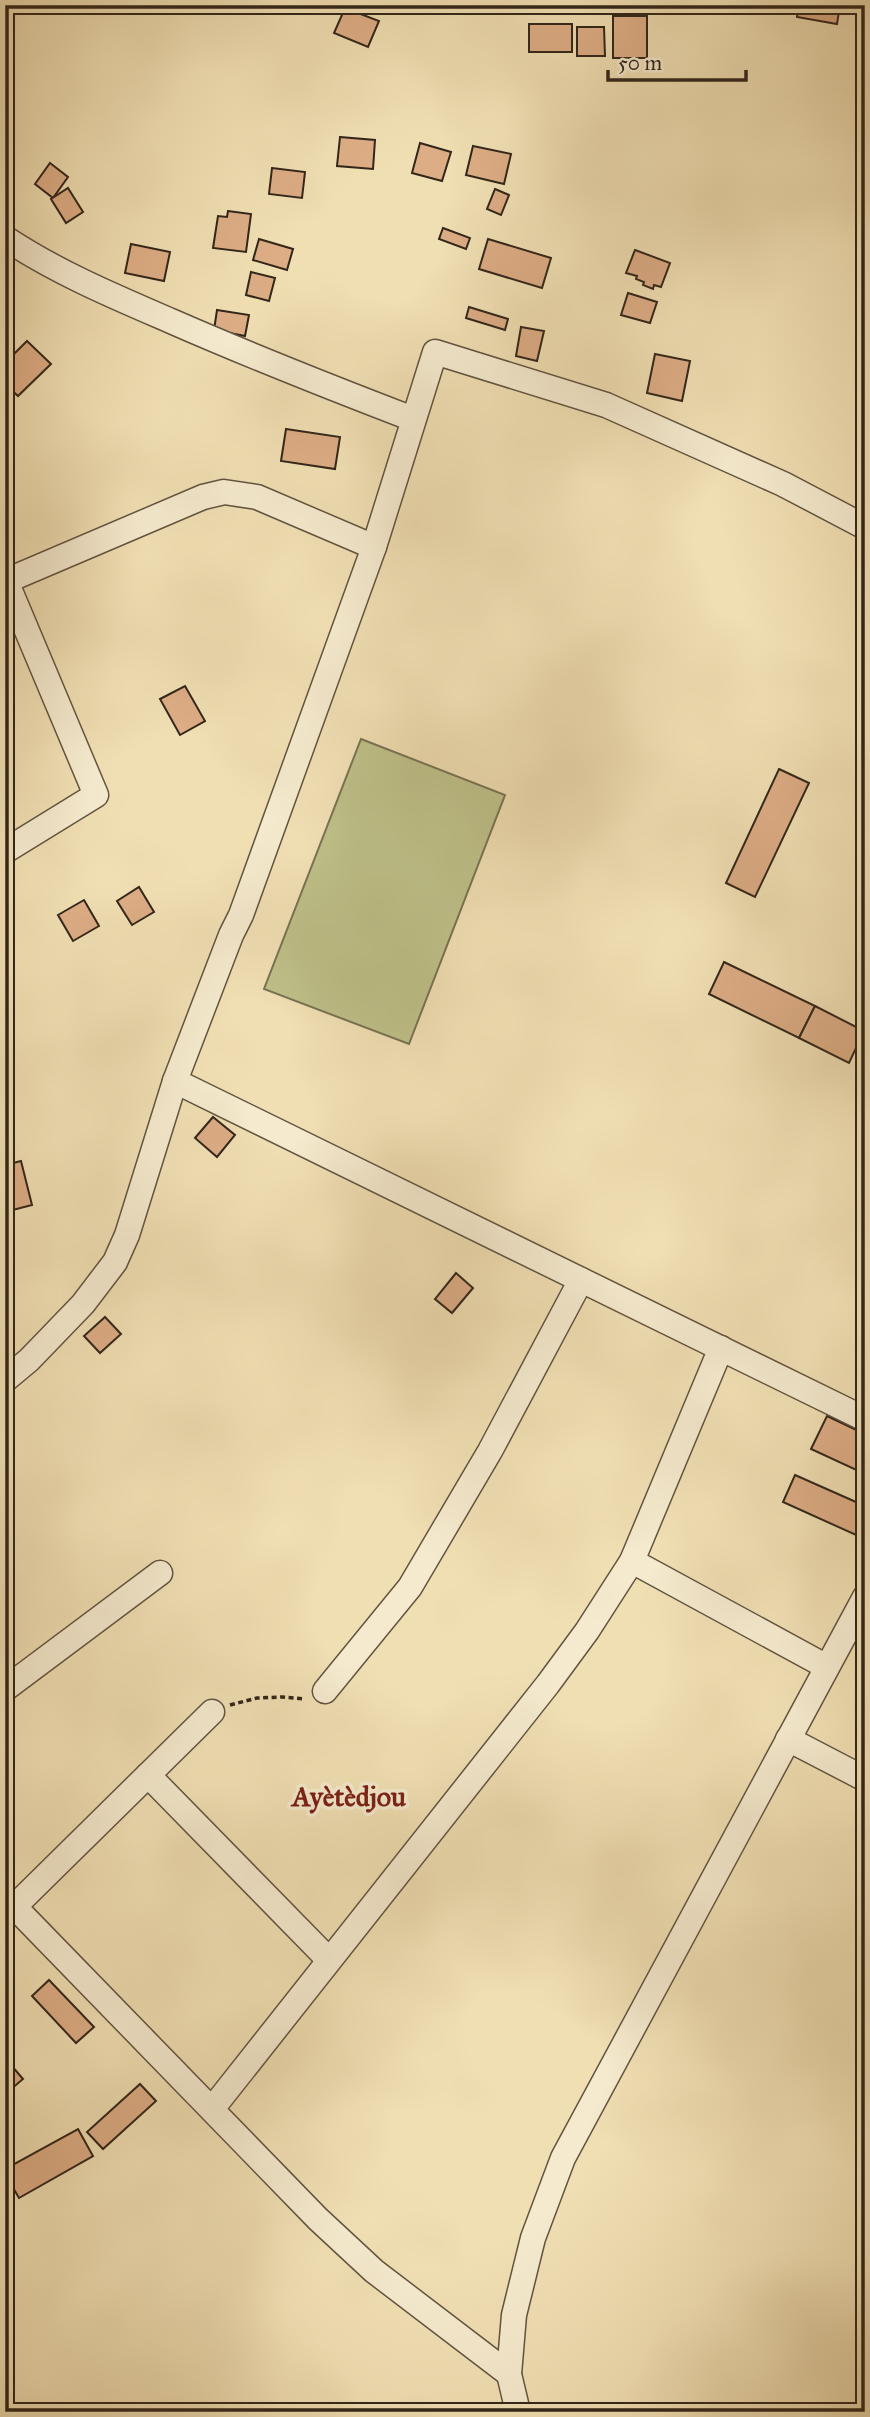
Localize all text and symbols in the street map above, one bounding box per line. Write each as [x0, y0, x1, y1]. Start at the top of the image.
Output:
scale bar [608, 38, 746, 82]
text: 50 m [618, 50, 663, 76]
district label: Ayètèdjou [290, 1779, 406, 1814]

